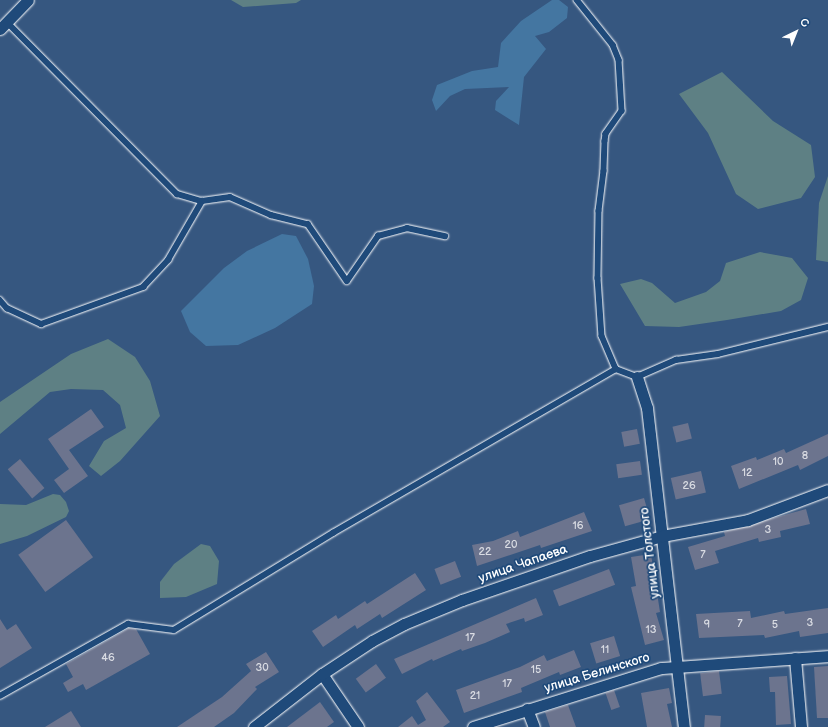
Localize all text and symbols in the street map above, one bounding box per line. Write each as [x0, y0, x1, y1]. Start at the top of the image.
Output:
north arrow [776, 12, 816, 52]
text: С [797, 15, 812, 30]
house number: 8 [802, 449, 808, 463]
house number: 10 [773, 455, 783, 469]
house number: 12 [742, 466, 752, 480]
house number: 26 [682, 479, 696, 493]
street label: улица Толстого [637, 507, 663, 599]
house number: 16 [573, 519, 583, 533]
house number: 3 [765, 523, 771, 537]
house number: 20 [505, 538, 517, 552]
street label: улица Чапаева [477, 542, 569, 586]
house number: 22 [479, 545, 491, 559]
house number: 7 [700, 548, 706, 562]
house number: 3 [807, 616, 813, 630]
house number: 7 [737, 617, 743, 631]
house number: 9 [704, 618, 710, 632]
house number: 5 [772, 618, 778, 632]
house number: 13 [645, 623, 657, 637]
house number: 17 [465, 631, 475, 645]
house number: 11 [601, 643, 609, 657]
street label: улица Белинского [543, 650, 651, 696]
house number: 46 [101, 651, 115, 665]
house number: 30 [255, 661, 269, 675]
house number: 15 [531, 663, 541, 677]
house number: 17 [502, 677, 512, 691]
house number: 21 [470, 689, 480, 703]

